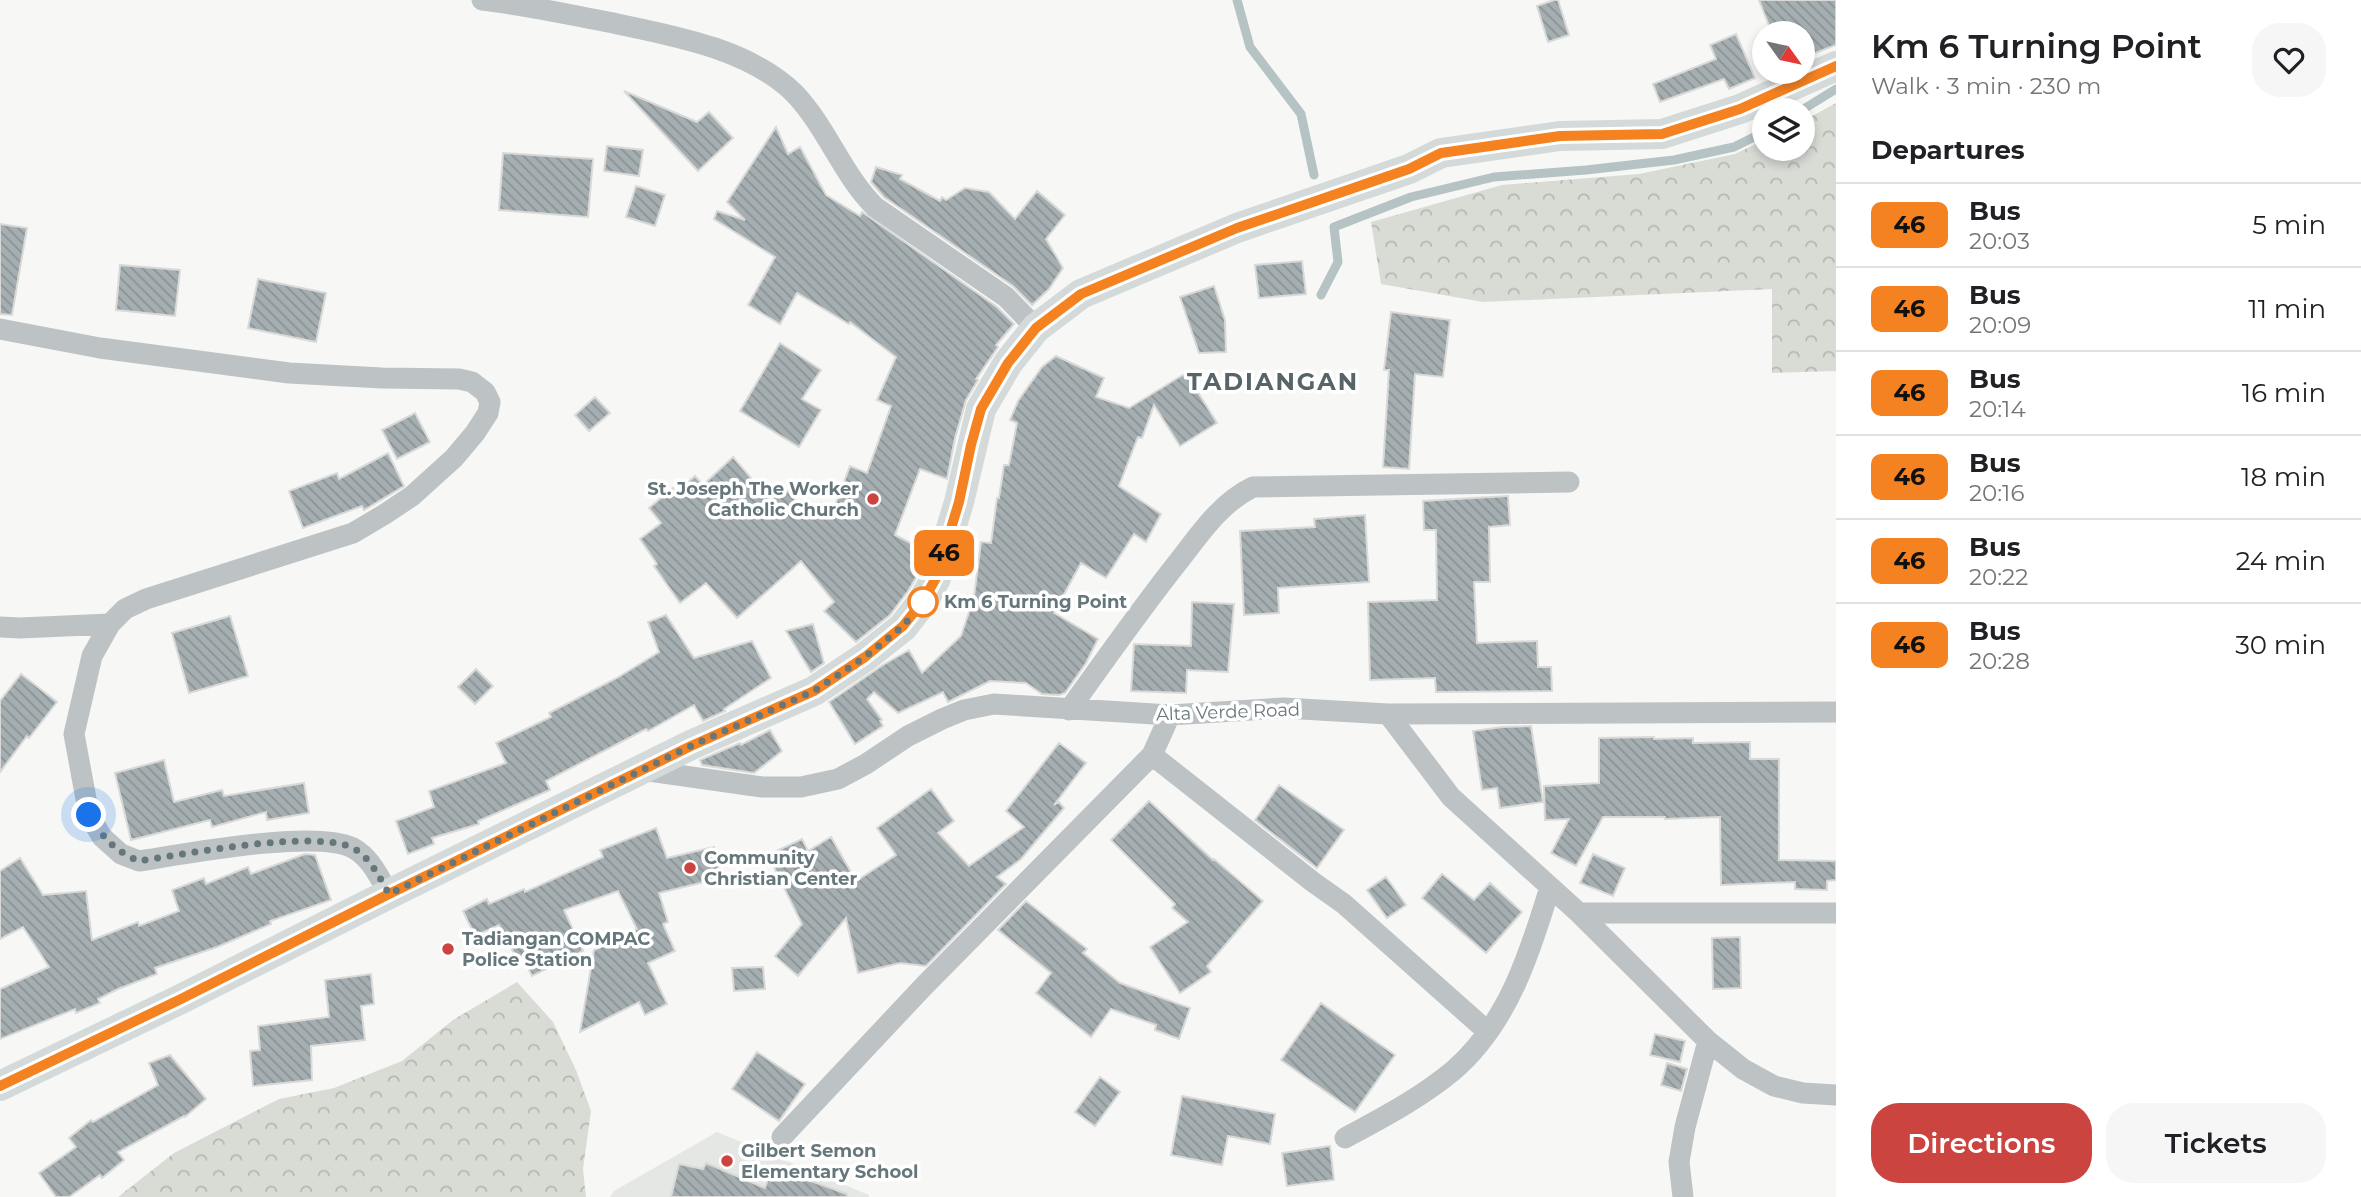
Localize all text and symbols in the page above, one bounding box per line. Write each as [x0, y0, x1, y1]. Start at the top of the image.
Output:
north arrow [1752, 21, 1815, 84]
map controls [1752, 21, 1815, 161]
button: heart [2252, 23, 2326, 97]
text: Km 6 Turning Point [1871, 26, 2202, 66]
text: Walk · 3 min · 230 m [1871, 72, 2101, 100]
button: layers [1752, 98, 1815, 161]
text: Departures [1871, 134, 2025, 166]
text: Bus [1969, 195, 2021, 227]
text: 5 min [2252, 209, 2326, 241]
text: 46 [1894, 210, 1925, 239]
text: 20:03 [1969, 227, 2030, 255]
text: Bus [1969, 279, 2021, 311]
text: 11 min [2248, 293, 2326, 325]
text: 46 [1894, 294, 1925, 323]
text: 20:09 [1969, 311, 2031, 339]
text: Bus [1969, 363, 2021, 395]
district label: TADIANGAN [1187, 367, 1359, 396]
text: 16 min [2242, 377, 2326, 409]
text: 46 [1894, 378, 1925, 407]
text: 20:14 [1969, 395, 2026, 423]
text: Bus [1969, 447, 2021, 479]
text: 18 min [2241, 461, 2326, 493]
text: 46 [1894, 462, 1925, 491]
place label: St. Joseph The Worker Catholic Church [647, 478, 859, 521]
text: 20:16 [1969, 479, 2024, 507]
marker: St. Joseph The Worker Catholic Church [865, 491, 881, 507]
line badge: 46 [912, 530, 976, 576]
text: Bus [1969, 531, 2021, 563]
text: 46 [928, 538, 960, 567]
text: 24 min [2236, 545, 2326, 577]
text: 46 [1894, 546, 1925, 575]
text: 20:22 [1969, 563, 2028, 591]
marker: Km 6 Turning Point [908, 587, 938, 617]
place label: Km 6 Turning Point [944, 591, 1127, 613]
text: Bus [1969, 615, 2021, 647]
text: 30 min [2235, 629, 2326, 661]
text: 46 [1894, 630, 1925, 659]
text: 20:28 [1969, 647, 2030, 675]
street label: Alta Verde Road [1156, 698, 1300, 726]
your location [71, 797, 106, 832]
place label: Community Christian Center [704, 847, 857, 890]
marker: Community Christian Center [682, 860, 698, 876]
place label: Tadiangan COMPAC Police Station [462, 928, 650, 971]
marker: Tadiangan COMPAC Police Station [440, 941, 456, 957]
button: Directions [1871, 1103, 2092, 1183]
button: Tickets [2106, 1103, 2326, 1183]
place label: Gilbert Semon Elementary School [741, 1140, 918, 1183]
marker: Gilbert Semon Elementary School [719, 1153, 735, 1169]

